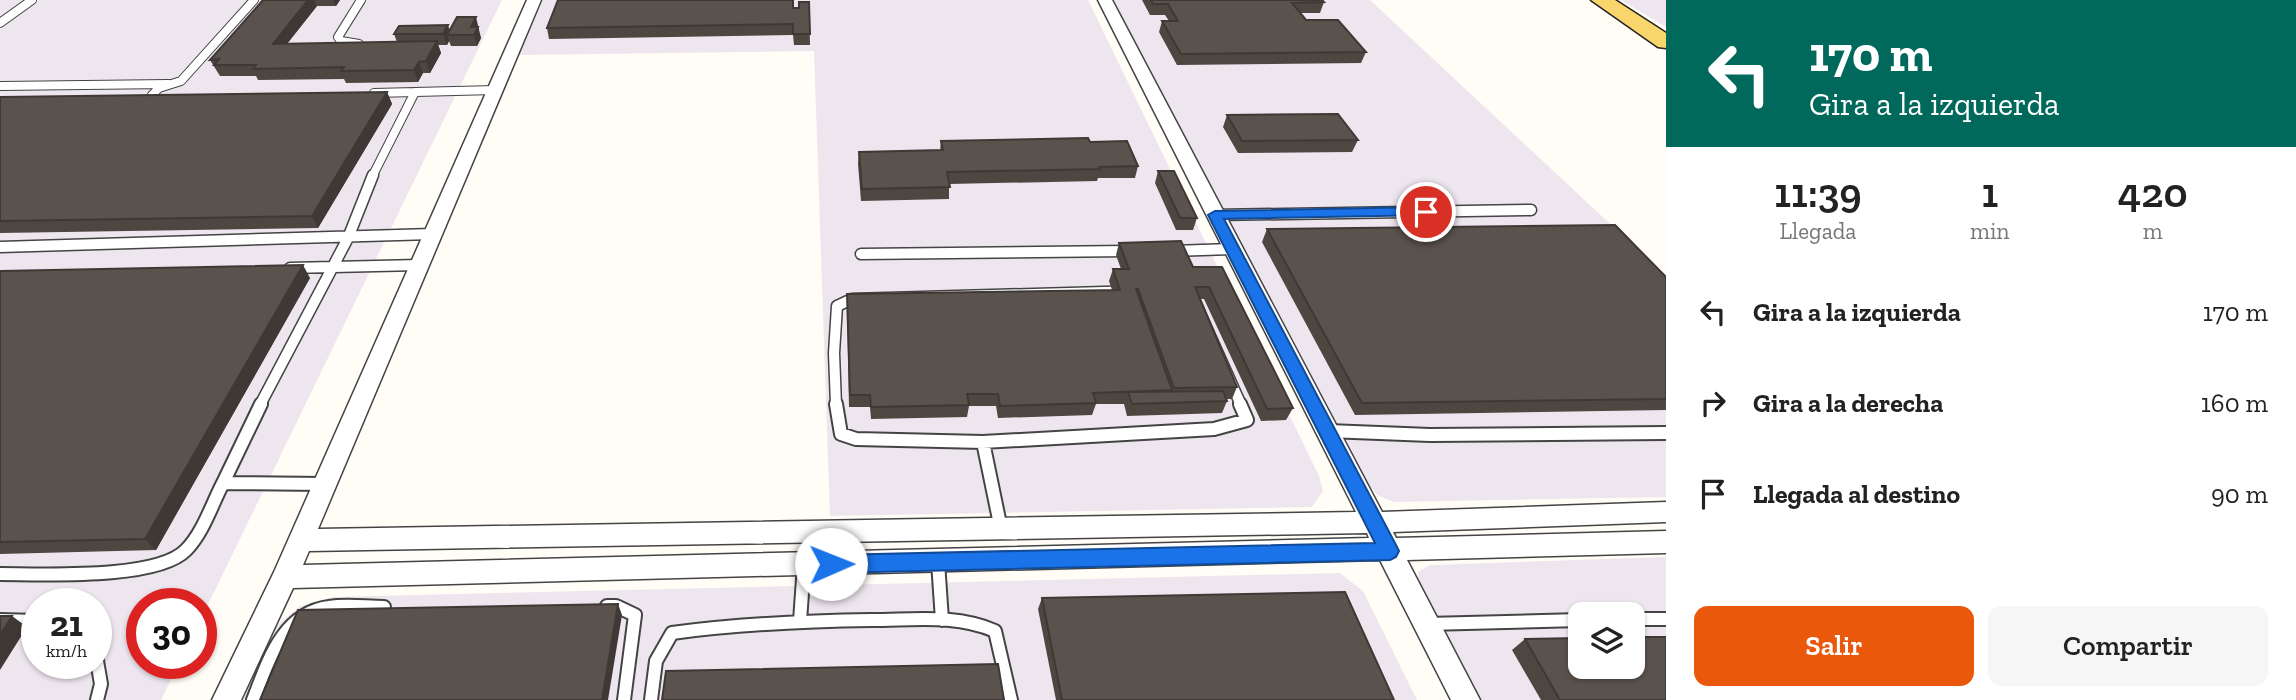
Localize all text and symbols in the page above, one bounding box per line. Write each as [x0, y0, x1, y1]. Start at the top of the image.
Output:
text: 170 m [1809, 25, 1932, 84]
icon: left [1694, 28, 1785, 119]
text: Gira a la izquierda [1809, 85, 2060, 123]
text: 11:39 [1774, 167, 1862, 218]
text: 1 [1981, 167, 1998, 218]
text: 420 [2118, 167, 2188, 218]
pin [1396, 182, 1456, 242]
icon: arrive [1407, 193, 1445, 231]
text: Llegada [1780, 217, 1856, 245]
text: min [1970, 217, 2010, 245]
text: m [2143, 217, 2163, 245]
icon: left [1694, 293, 1732, 331]
text: Gira a la izquierda [1753, 296, 1961, 328]
text: 170 m [2203, 296, 2268, 328]
icon: right [1694, 384, 1732, 422]
text: Gira a la derecha [1753, 387, 1943, 419]
text: 160 m [2201, 387, 2268, 419]
icon: arrive [1694, 475, 1732, 513]
text: Llegada al destino [1753, 478, 1960, 510]
text: 90 m [2211, 478, 2268, 510]
position arrow [794, 527, 868, 601]
speed limit sign: 30 [126, 588, 217, 679]
map controls [1568, 602, 1645, 679]
button: layers [1568, 602, 1645, 679]
text: 21 [50, 603, 83, 645]
button: Salir [1694, 606, 1974, 686]
button: Compartir [1988, 606, 2268, 686]
text: km/h [46, 640, 87, 662]

